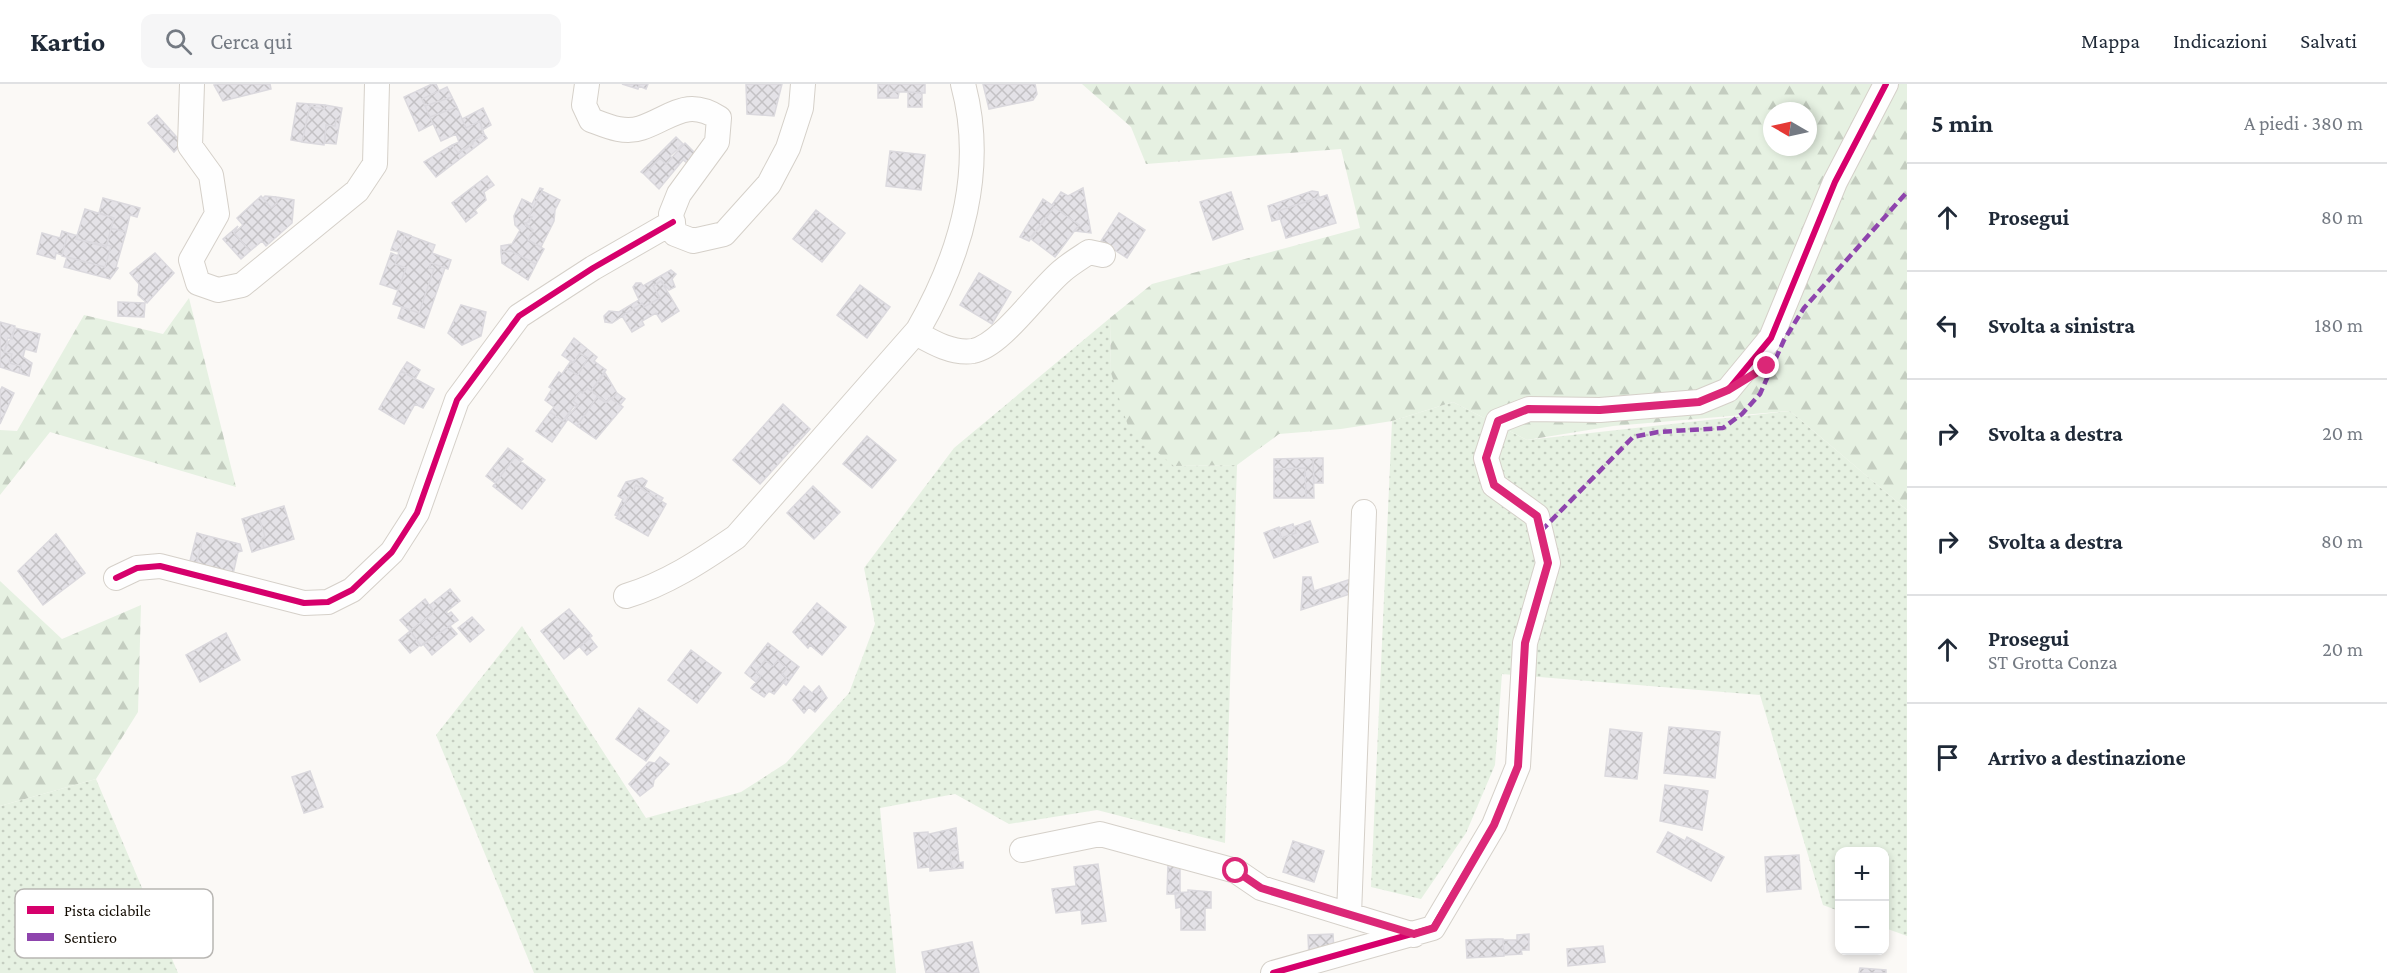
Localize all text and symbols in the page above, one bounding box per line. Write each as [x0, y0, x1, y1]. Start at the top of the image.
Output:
search box [141, 14, 561, 68]
icon: search [162, 25, 195, 58]
text: Kartio [30, 26, 105, 57]
text: Cerca qui [210, 29, 292, 54]
text: Mappa [2081, 29, 2140, 53]
text: Indicazioni [2173, 29, 2267, 53]
text: Salvati [2300, 29, 2357, 53]
north arrow [1763, 102, 1817, 156]
text: 5 min [1931, 109, 1993, 138]
text: A piedi · 380 m [2244, 112, 2363, 134]
icon: ahead [1931, 201, 1964, 234]
text: Prosegui [1988, 205, 2069, 230]
text: 80 m [2321, 206, 2363, 228]
icon: left [1931, 309, 1964, 342]
text: Svolta a sinistra [1988, 313, 2135, 338]
text: 180 m [2314, 314, 2363, 336]
route end [1753, 352, 1779, 378]
icon: right [1931, 417, 1964, 450]
text: Svolta a destra [1988, 421, 2123, 446]
text: 20 m [2322, 422, 2363, 444]
icon: right [1931, 525, 1964, 558]
text: Svolta a destra [1988, 529, 2123, 554]
text: 80 m [2321, 530, 2363, 552]
text: Prosegui [1988, 626, 2069, 651]
icon: ahead [1931, 633, 1964, 666]
text: 20 m [2322, 638, 2363, 660]
text: ST Grotta Conza [1988, 651, 2117, 673]
icon: arrive [1931, 741, 1964, 774]
text: Arrivo a destinazione [1988, 745, 2186, 770]
map controls [1835, 847, 1889, 955]
button: + [1835, 847, 1889, 901]
route start [1222, 857, 1248, 883]
legend [15, 889, 213, 958]
button: − [1835, 901, 1889, 955]
text: Pista ciclabile [64, 902, 151, 919]
text: Sentiero [64, 929, 117, 946]

